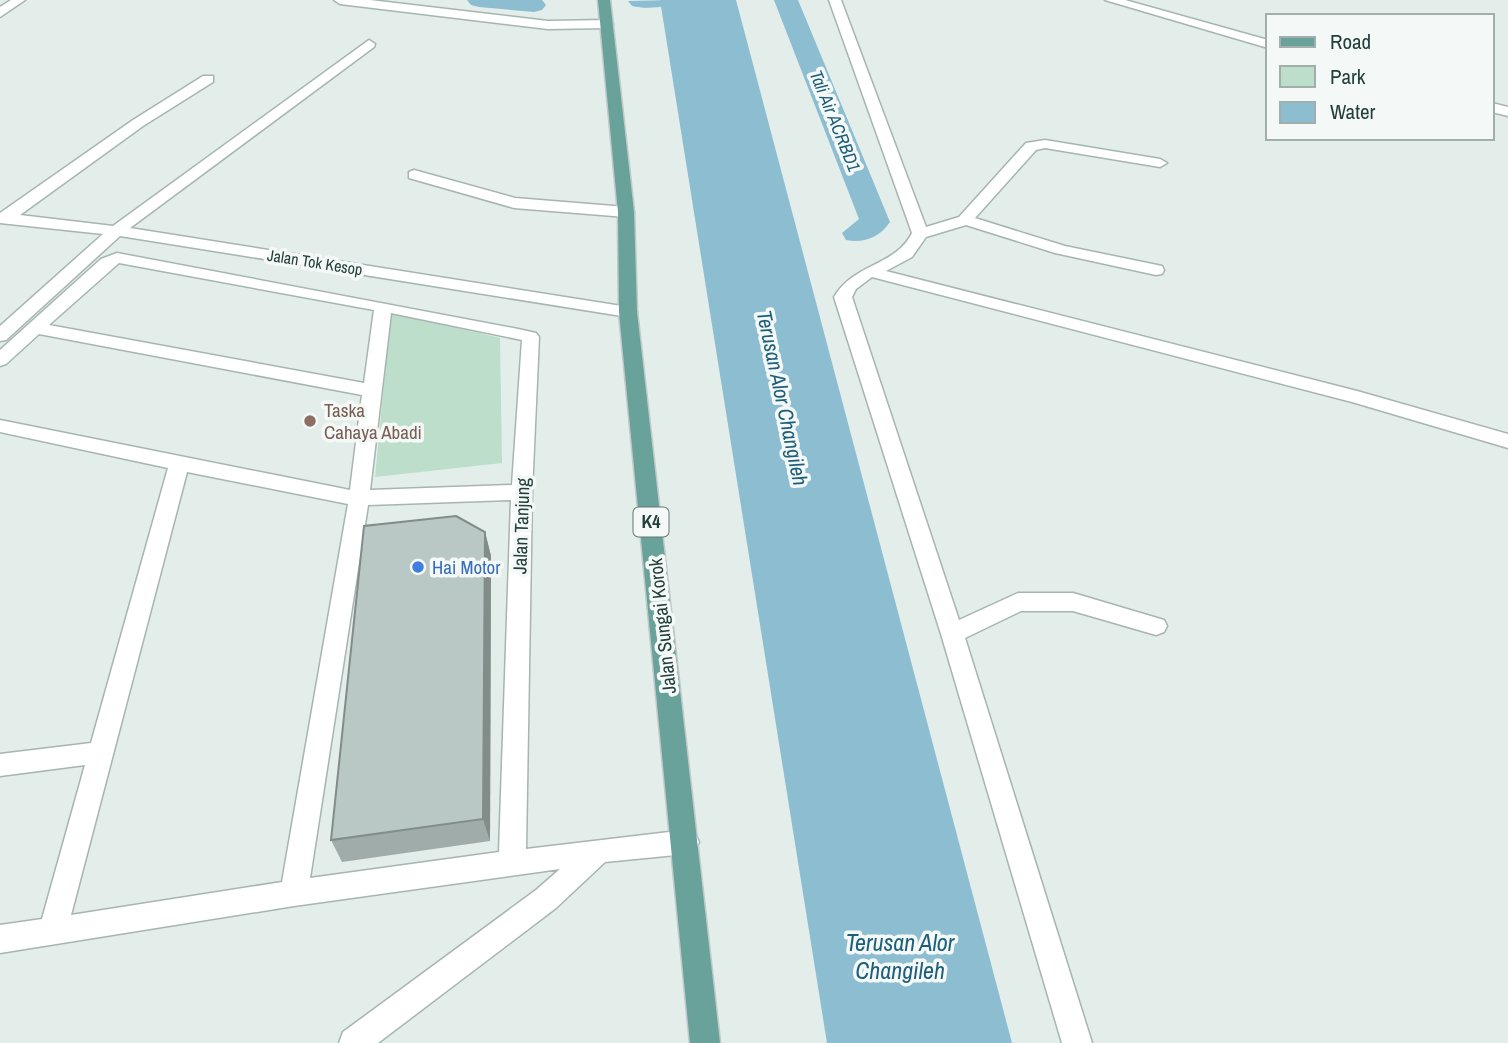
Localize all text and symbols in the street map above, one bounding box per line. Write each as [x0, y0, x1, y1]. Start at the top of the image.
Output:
legend [1266, 14, 1494, 140]
text: Road [1330, 27, 1371, 56]
text: Park [1330, 62, 1366, 91]
water label: Tali Air ACRBD1 [804, 66, 867, 175]
text: Water [1330, 97, 1376, 126]
street label: Jalan Tok Kesop [266, 244, 364, 280]
water label: Terusan Alor Changileh [750, 308, 815, 488]
place label: Taska Cahaya Abadi [324, 397, 422, 445]
marker: Taska Cahaya Abadi [302, 413, 318, 429]
street label: Jalan Tanjung [506, 477, 536, 575]
road number: K4 [634, 508, 668, 536]
place label: Hai Motor [432, 554, 501, 580]
street label: Jalan Sungai Korok [642, 557, 682, 695]
marker: Hai Motor [410, 559, 426, 575]
water label: Terusan Alor Changileh [846, 926, 956, 986]

